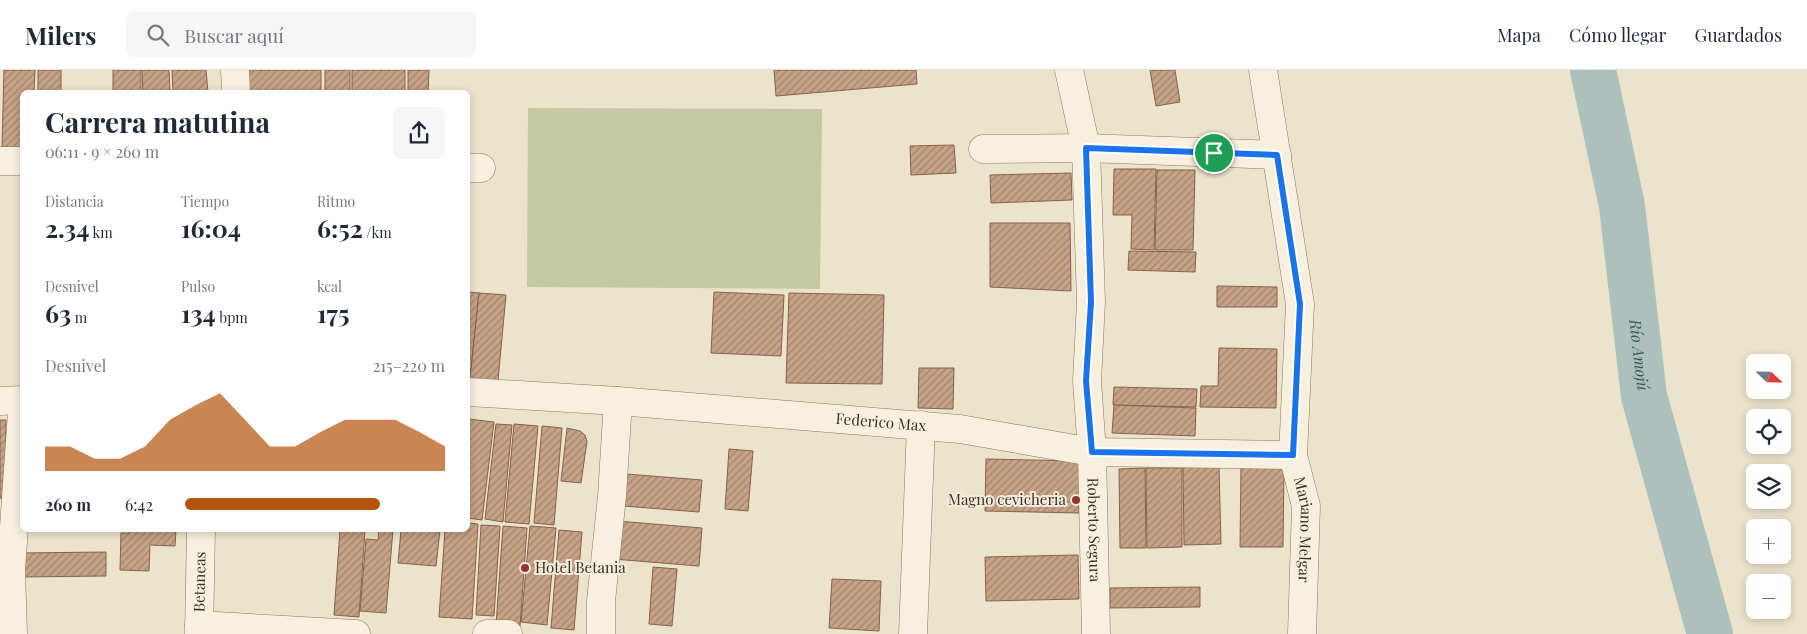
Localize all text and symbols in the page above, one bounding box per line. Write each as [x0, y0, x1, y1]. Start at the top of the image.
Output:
search box [126, 12, 476, 57]
text: Milers [25, 19, 96, 51]
icon: search [144, 21, 172, 49]
text: Buscar aquí [184, 22, 284, 48]
text: Mapa [1497, 23, 1541, 47]
text: Cómo llegar [1569, 23, 1666, 47]
text: Guardados [1694, 23, 1782, 47]
text: Carrera matutina [45, 103, 270, 140]
button: share [393, 107, 445, 159]
pin [1193, 132, 1235, 174]
icon: arrive [1200, 139, 1228, 167]
text: 06:11 · 9 × 260 m [45, 141, 159, 162]
text: Distancia [45, 192, 104, 211]
text: Tiempo [181, 192, 229, 211]
text: Ritmo [317, 192, 355, 211]
text: 2.34 [45, 211, 89, 244]
text: 16:04 [181, 211, 241, 244]
text: 6:52 [317, 211, 363, 244]
text: km [89, 223, 113, 242]
text: /km [363, 223, 392, 242]
text: Desnivel [45, 277, 99, 296]
text: Pulso [181, 277, 215, 296]
text: kcal [317, 277, 342, 296]
text: 63 [45, 296, 71, 329]
text: 134 [181, 296, 216, 329]
text: 175 [317, 296, 349, 329]
text: m [71, 308, 87, 327]
text: bpm [216, 308, 248, 327]
water label: Río Amojú [1625, 317, 1654, 392]
north arrow [1746, 354, 1791, 399]
map controls [1746, 354, 1791, 619]
text: Desnivel [45, 355, 106, 376]
text: 215–220 m [373, 355, 445, 376]
street label: Federico Max [835, 408, 927, 435]
button: locate [1746, 409, 1791, 454]
button: layers [1746, 464, 1791, 509]
street label: Mariano Melgar [1290, 474, 1317, 583]
street label: Roberto Segura [1084, 477, 1106, 583]
place label: Magno cevicheria [948, 489, 1067, 509]
text: 260 m [45, 494, 91, 515]
text: 6:42 [125, 494, 153, 515]
marker: Magno cevicheria [1070, 494, 1082, 506]
button: + [1746, 519, 1791, 564]
street label: Betaneas [188, 552, 210, 612]
place label: Hotel Betania [535, 557, 626, 577]
marker: Hotel Betania [519, 562, 531, 574]
button: − [1746, 574, 1791, 619]

